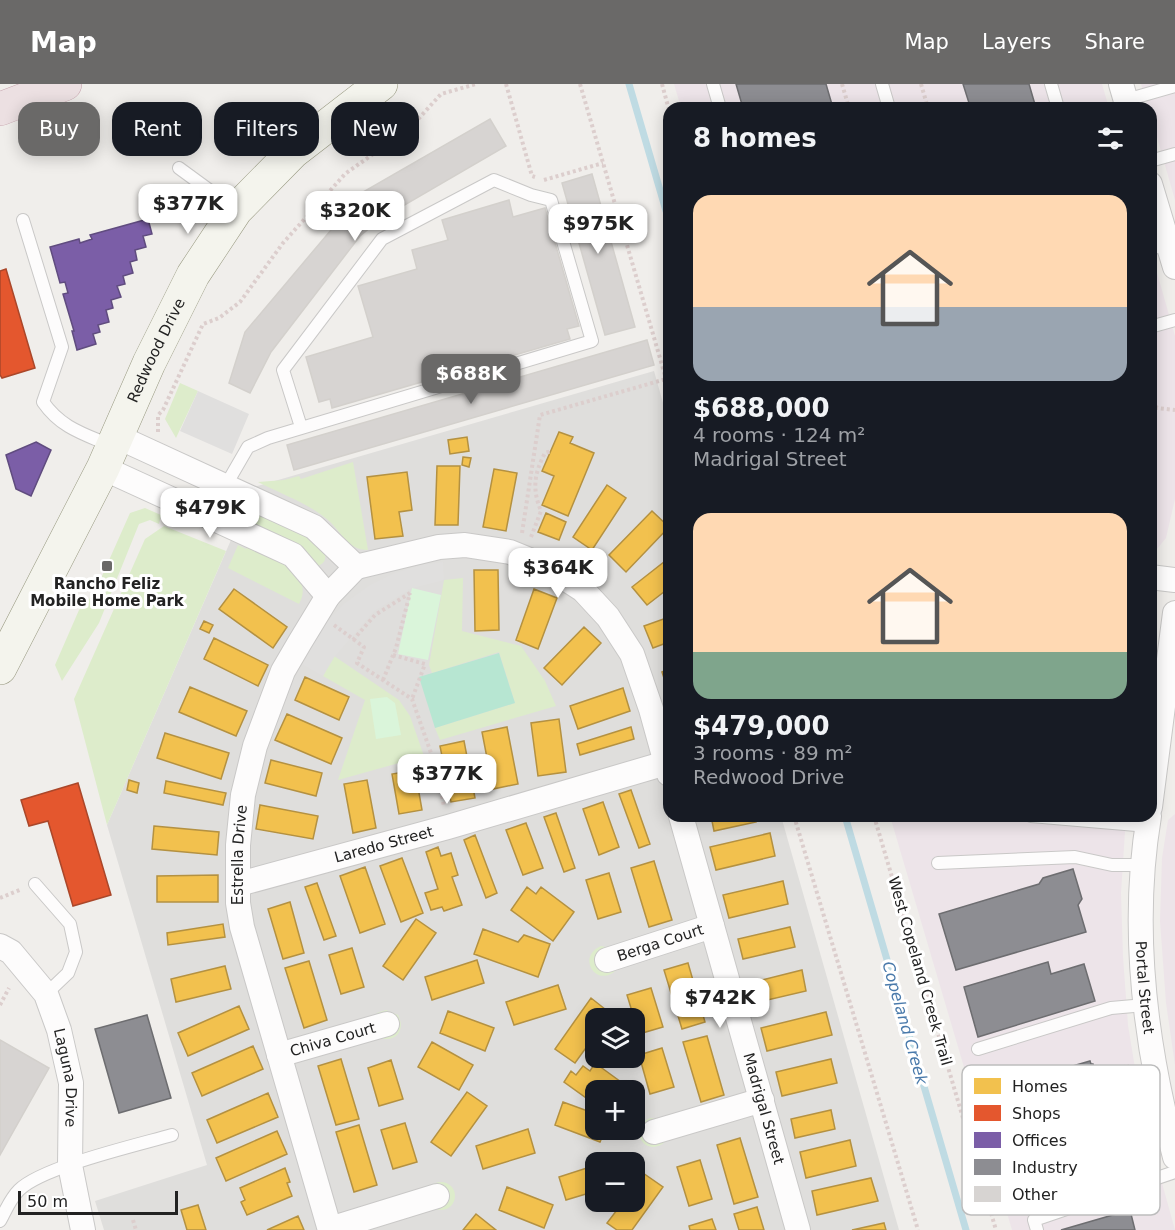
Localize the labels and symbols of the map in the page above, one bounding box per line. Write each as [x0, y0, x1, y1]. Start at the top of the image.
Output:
pin: $377K [146, 184, 230, 235]
pin: $320K [313, 191, 397, 242]
pin: $975K [556, 204, 640, 255]
street label: Redwood Drive [124, 295, 189, 405]
pin: $688K [429, 354, 513, 405]
pin: $479K [168, 488, 252, 539]
pin: $364K [516, 548, 600, 599]
marker: Rancho Feliz Mobile Home Park [100, 559, 114, 573]
place label: Rancho Feliz Mobile Home Park [30, 575, 185, 610]
pin: $377K [405, 754, 489, 805]
street label: Estrella Drive [229, 804, 251, 905]
street label: Laredo Street [332, 822, 435, 867]
street label: West Copeland Creek Trail [884, 874, 956, 1068]
street label: Berga Court [615, 920, 706, 965]
street label: Portal Street [1132, 940, 1158, 1035]
water label: Copeland Creek [878, 959, 932, 1087]
pin: $742K [678, 978, 762, 1029]
street label: Chiva Court [288, 1019, 378, 1060]
street label: Laguna Drive [50, 1027, 80, 1127]
street label: Madrigal Street [739, 1051, 788, 1167]
legend [962, 1065, 1160, 1215]
text: Homes [1012, 1077, 1068, 1096]
text: Shops [1012, 1104, 1061, 1123]
text: Offices [1012, 1131, 1067, 1150]
text: Industry [1012, 1158, 1078, 1177]
text: Other [1012, 1185, 1058, 1204]
scale bar [18, 1188, 178, 1216]

